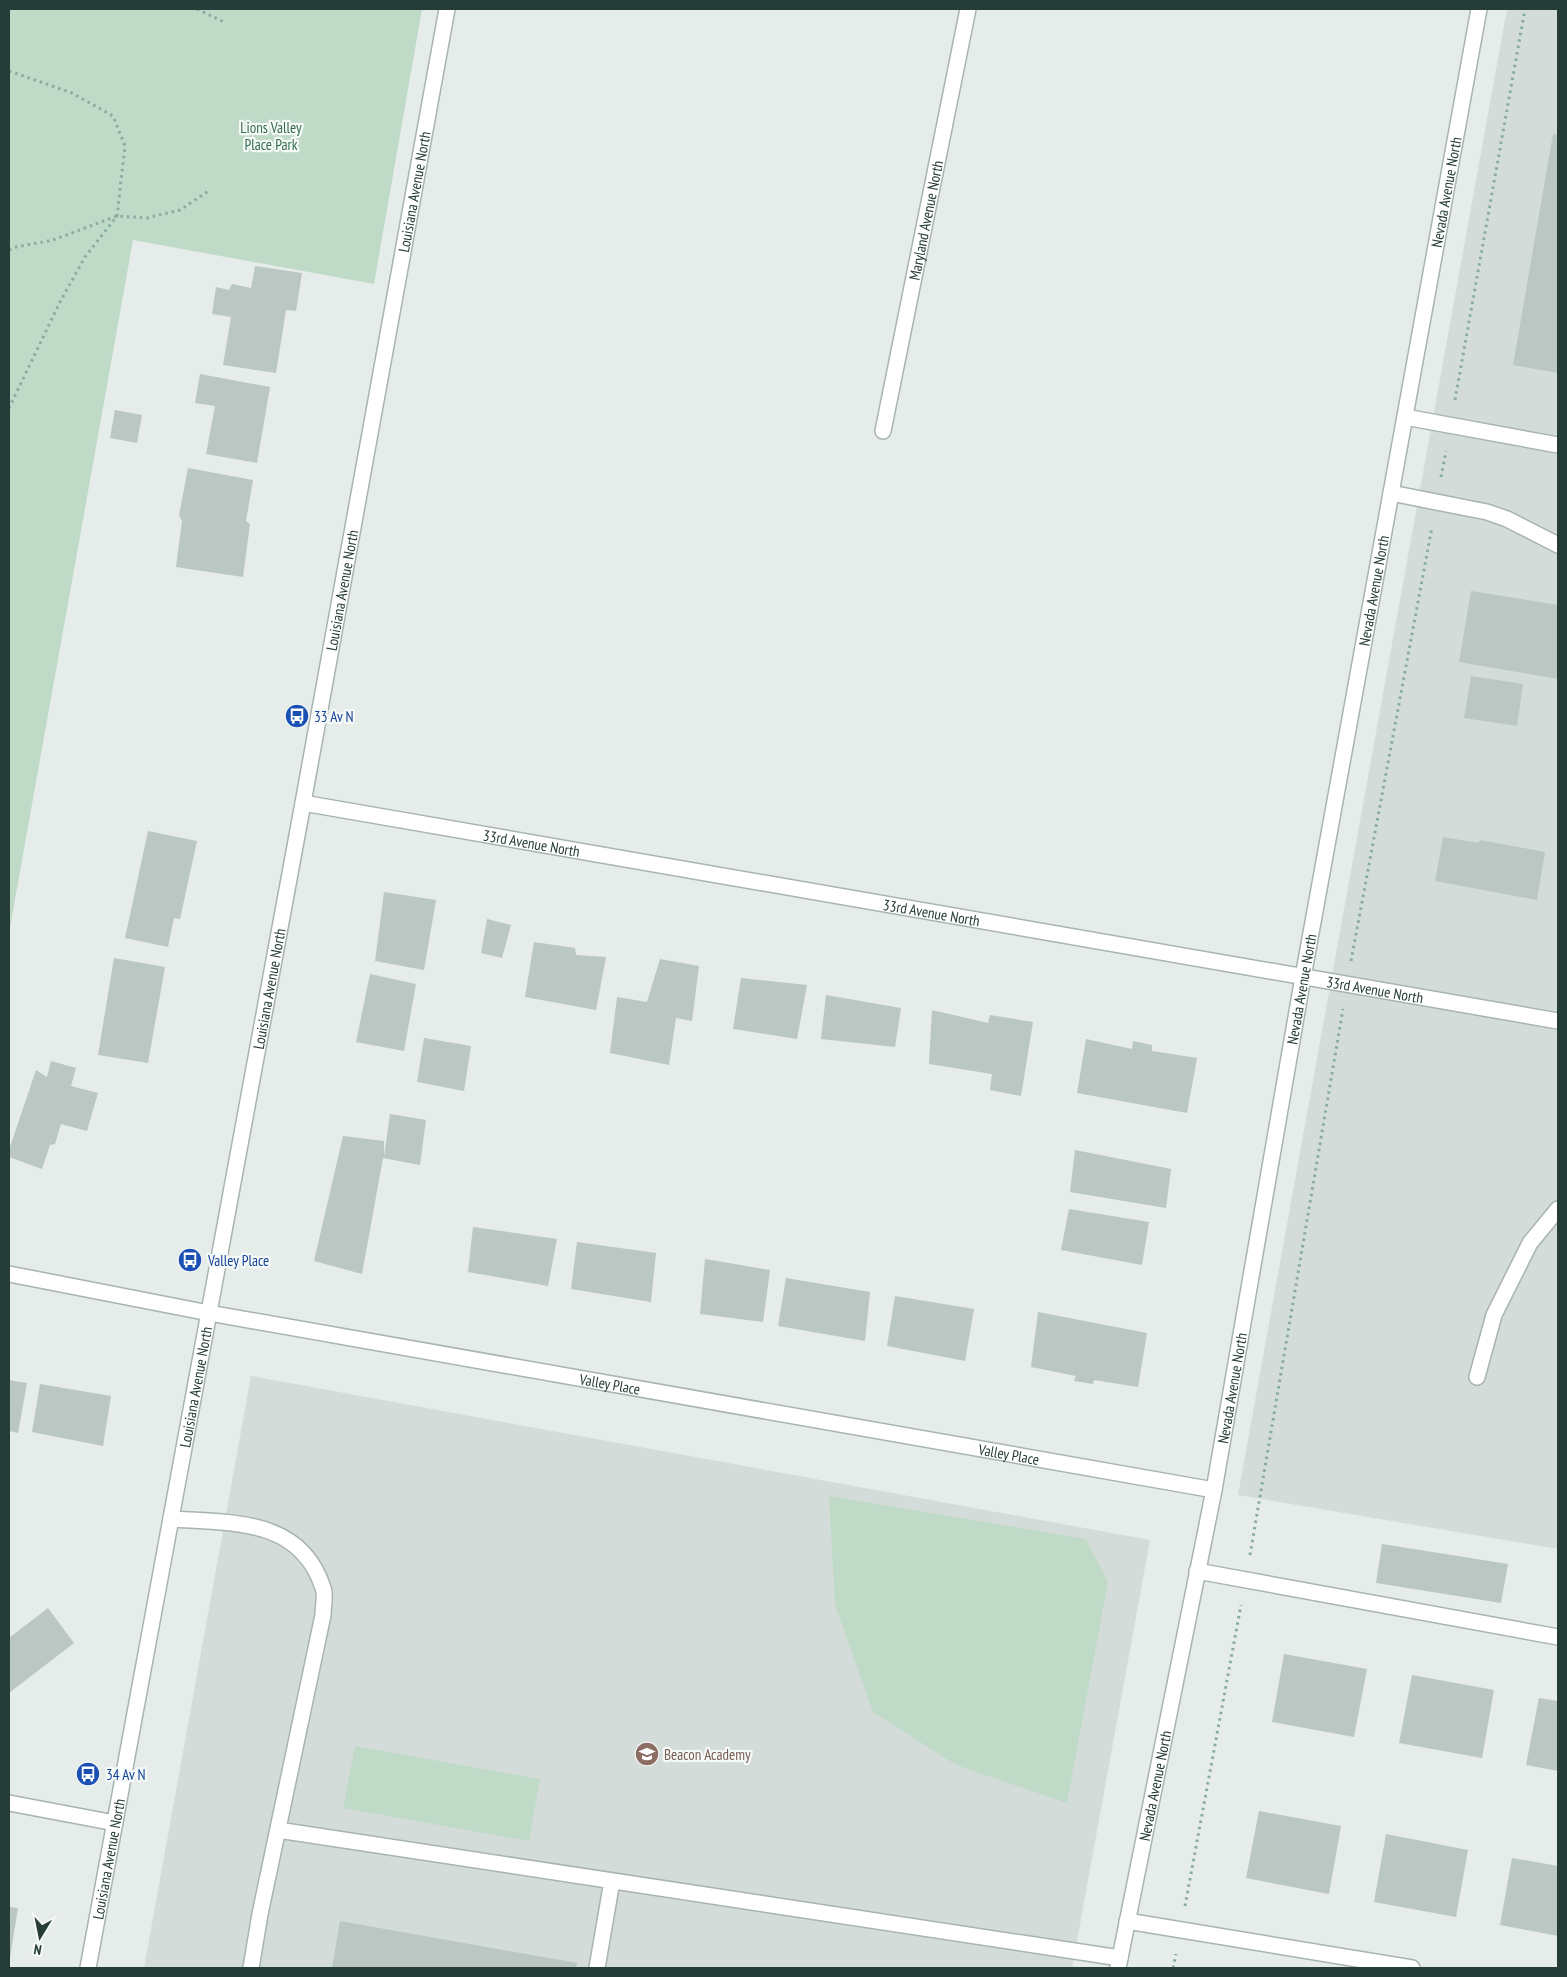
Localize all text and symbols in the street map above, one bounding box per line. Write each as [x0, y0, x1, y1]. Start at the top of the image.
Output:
park label: Lions Valley Place Park [240, 118, 302, 154]
street label: Louisiana Avenue North [394, 130, 434, 254]
street label: Nevada Avenue North [1426, 135, 1465, 249]
street label: Maryland Avenue North [904, 159, 947, 282]
street label: Louisiana Avenue North [321, 528, 362, 652]
street label: Nevada Avenue North [1354, 534, 1393, 647]
bus stop icon: 33 Av N [284, 703, 310, 729]
place label: 33 Av N [314, 707, 354, 726]
street label: 33rd Avenue North [482, 825, 581, 860]
street label: 33rd Avenue North [882, 894, 981, 930]
street label: Louisiana Avenue North [248, 927, 289, 1051]
street label: Nevada Avenue North [1282, 932, 1320, 1046]
street label: 33rd Avenue North [1325, 971, 1425, 1007]
bus stop icon: Valley Place [177, 1247, 203, 1273]
place label: Valley Place [207, 1251, 269, 1270]
street label: Louisiana Avenue North [175, 1325, 216, 1449]
street label: Nevada Avenue North [1213, 1331, 1251, 1445]
street label: Valley Place [577, 1369, 642, 1398]
street label: Valley Place [976, 1439, 1041, 1469]
street label: Nevada Avenue North [1134, 1729, 1175, 1842]
school or university icon: Beacon Academy [634, 1741, 660, 1767]
place label: Beacon Academy [664, 1745, 751, 1764]
bus stop icon: 34 Av N [75, 1761, 101, 1787]
place label: 34 Av N [106, 1765, 146, 1784]
street label: Louisiana Avenue North [88, 1797, 129, 1921]
north arrow [15, 1912, 65, 1962]
text: N [32, 1940, 43, 1959]

